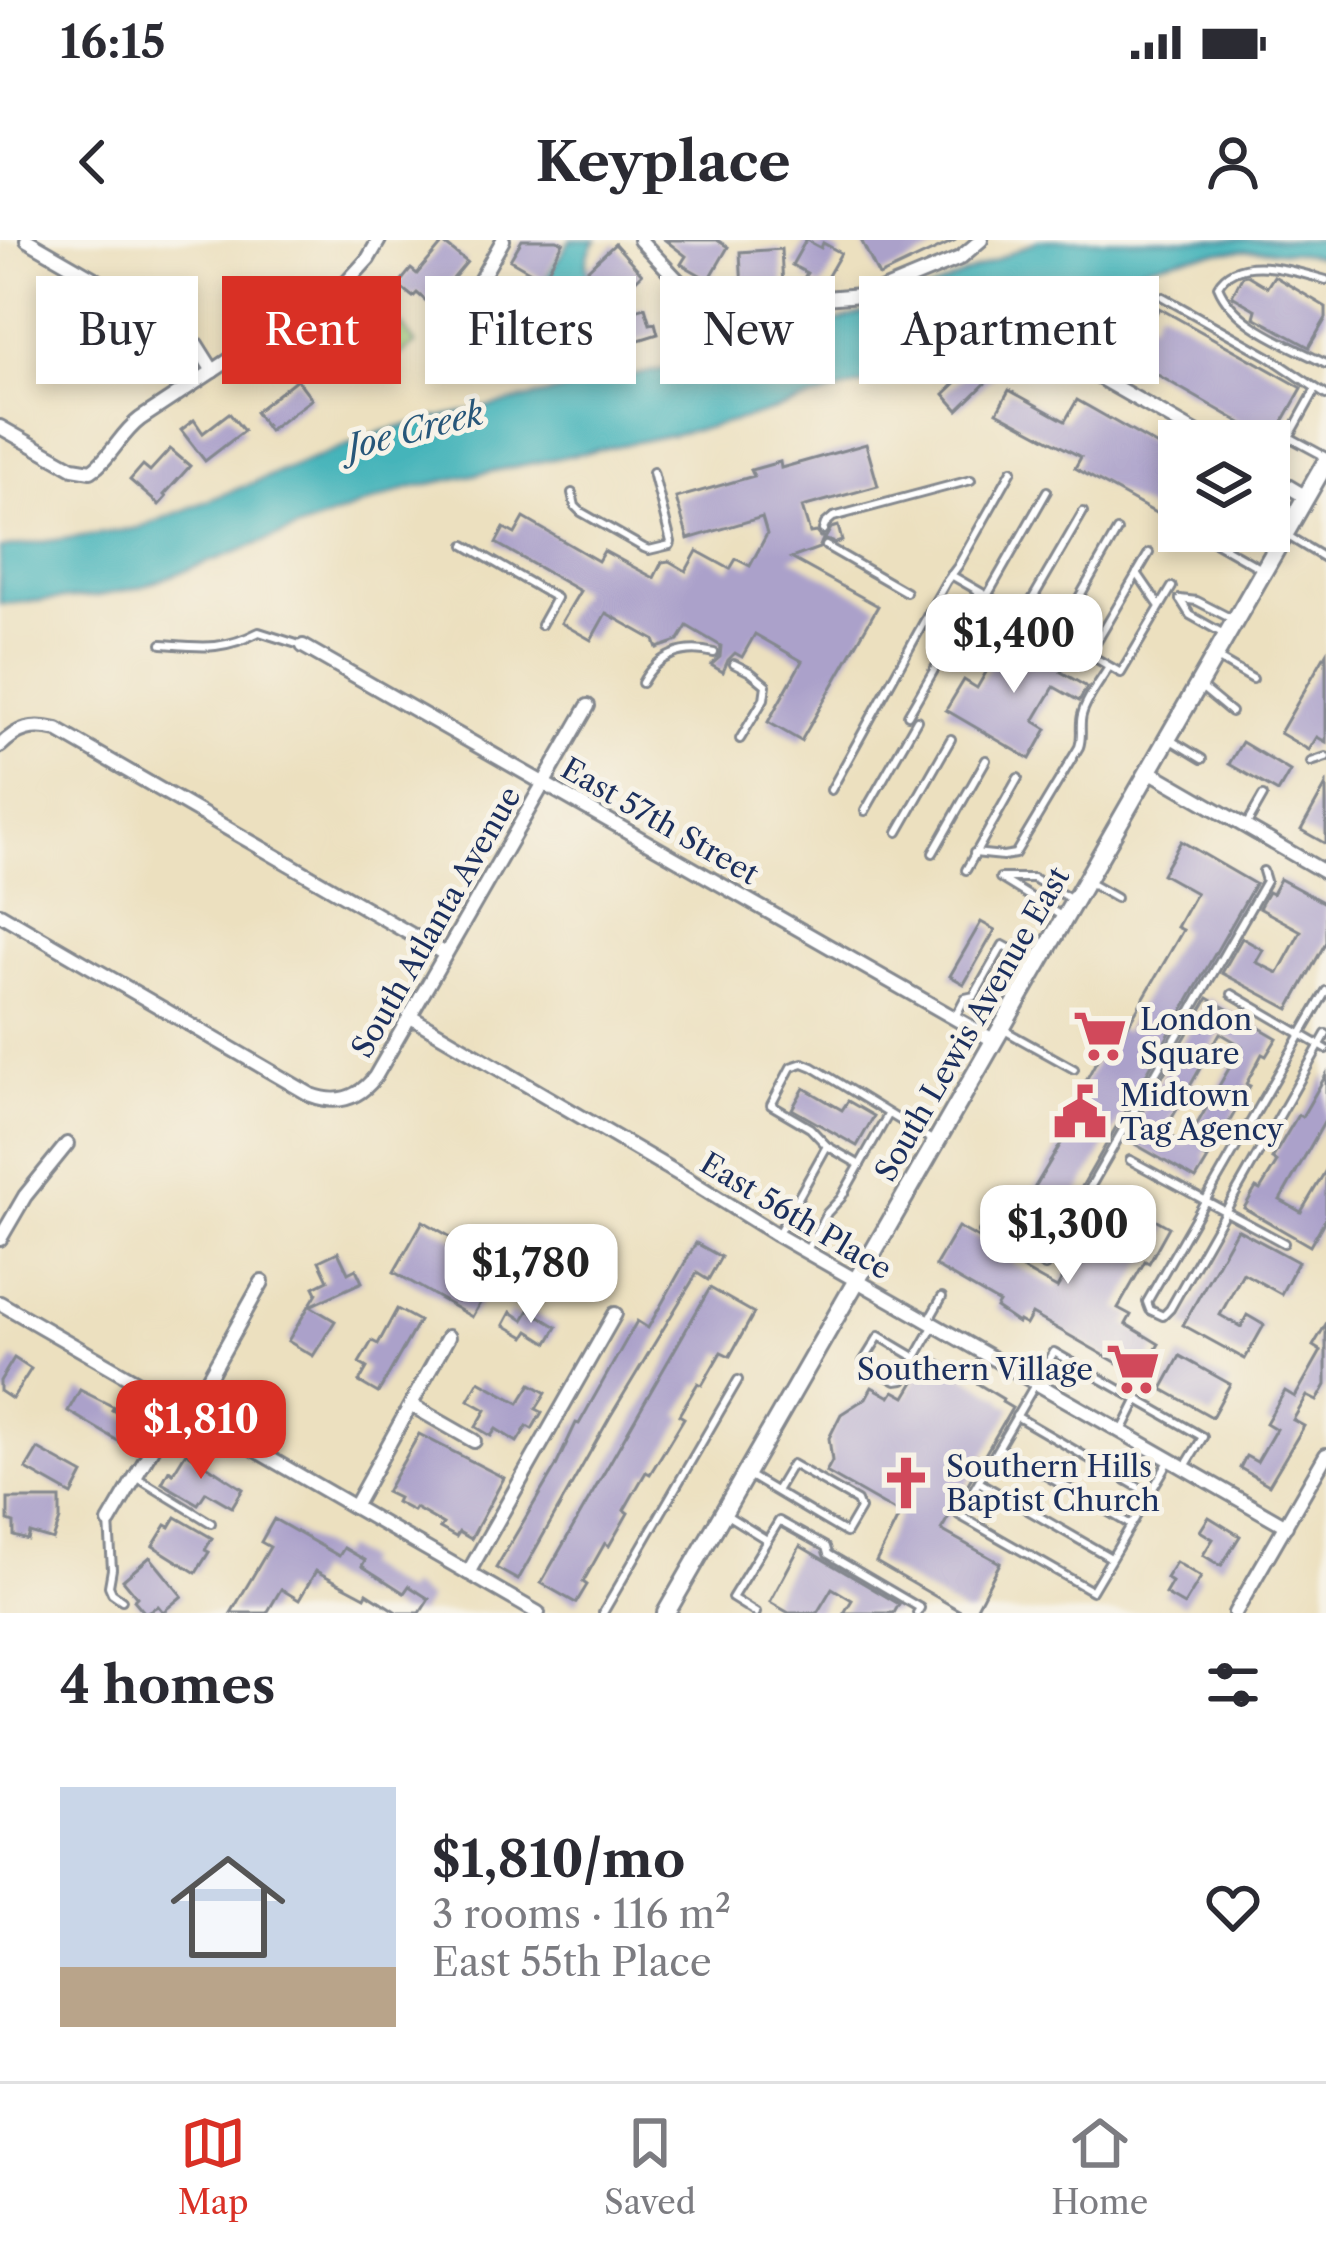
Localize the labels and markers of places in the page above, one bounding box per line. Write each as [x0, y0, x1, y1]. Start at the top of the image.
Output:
pin: $1,400 [916, 594, 1112, 696]
place label: London Square [1140, 1001, 1252, 1072]
supermarket icon: London Square [1071, 1007, 1129, 1065]
place label: Midtown Tag Agency [1120, 1077, 1284, 1148]
public building icon: Midtown Tag Agency [1051, 1083, 1109, 1141]
pin: $1,300 [970, 1185, 1166, 1287]
pin: $1,780 [433, 1224, 629, 1326]
supermarket icon: Southern Village [1104, 1340, 1162, 1398]
place label: Southern Village [857, 1351, 1093, 1388]
pin: $1,810 [103, 1380, 299, 1482]
place label: Southern Hills Baptist Church [946, 1448, 1160, 1519]
church icon: Southern Hills Baptist Church [877, 1454, 935, 1512]

